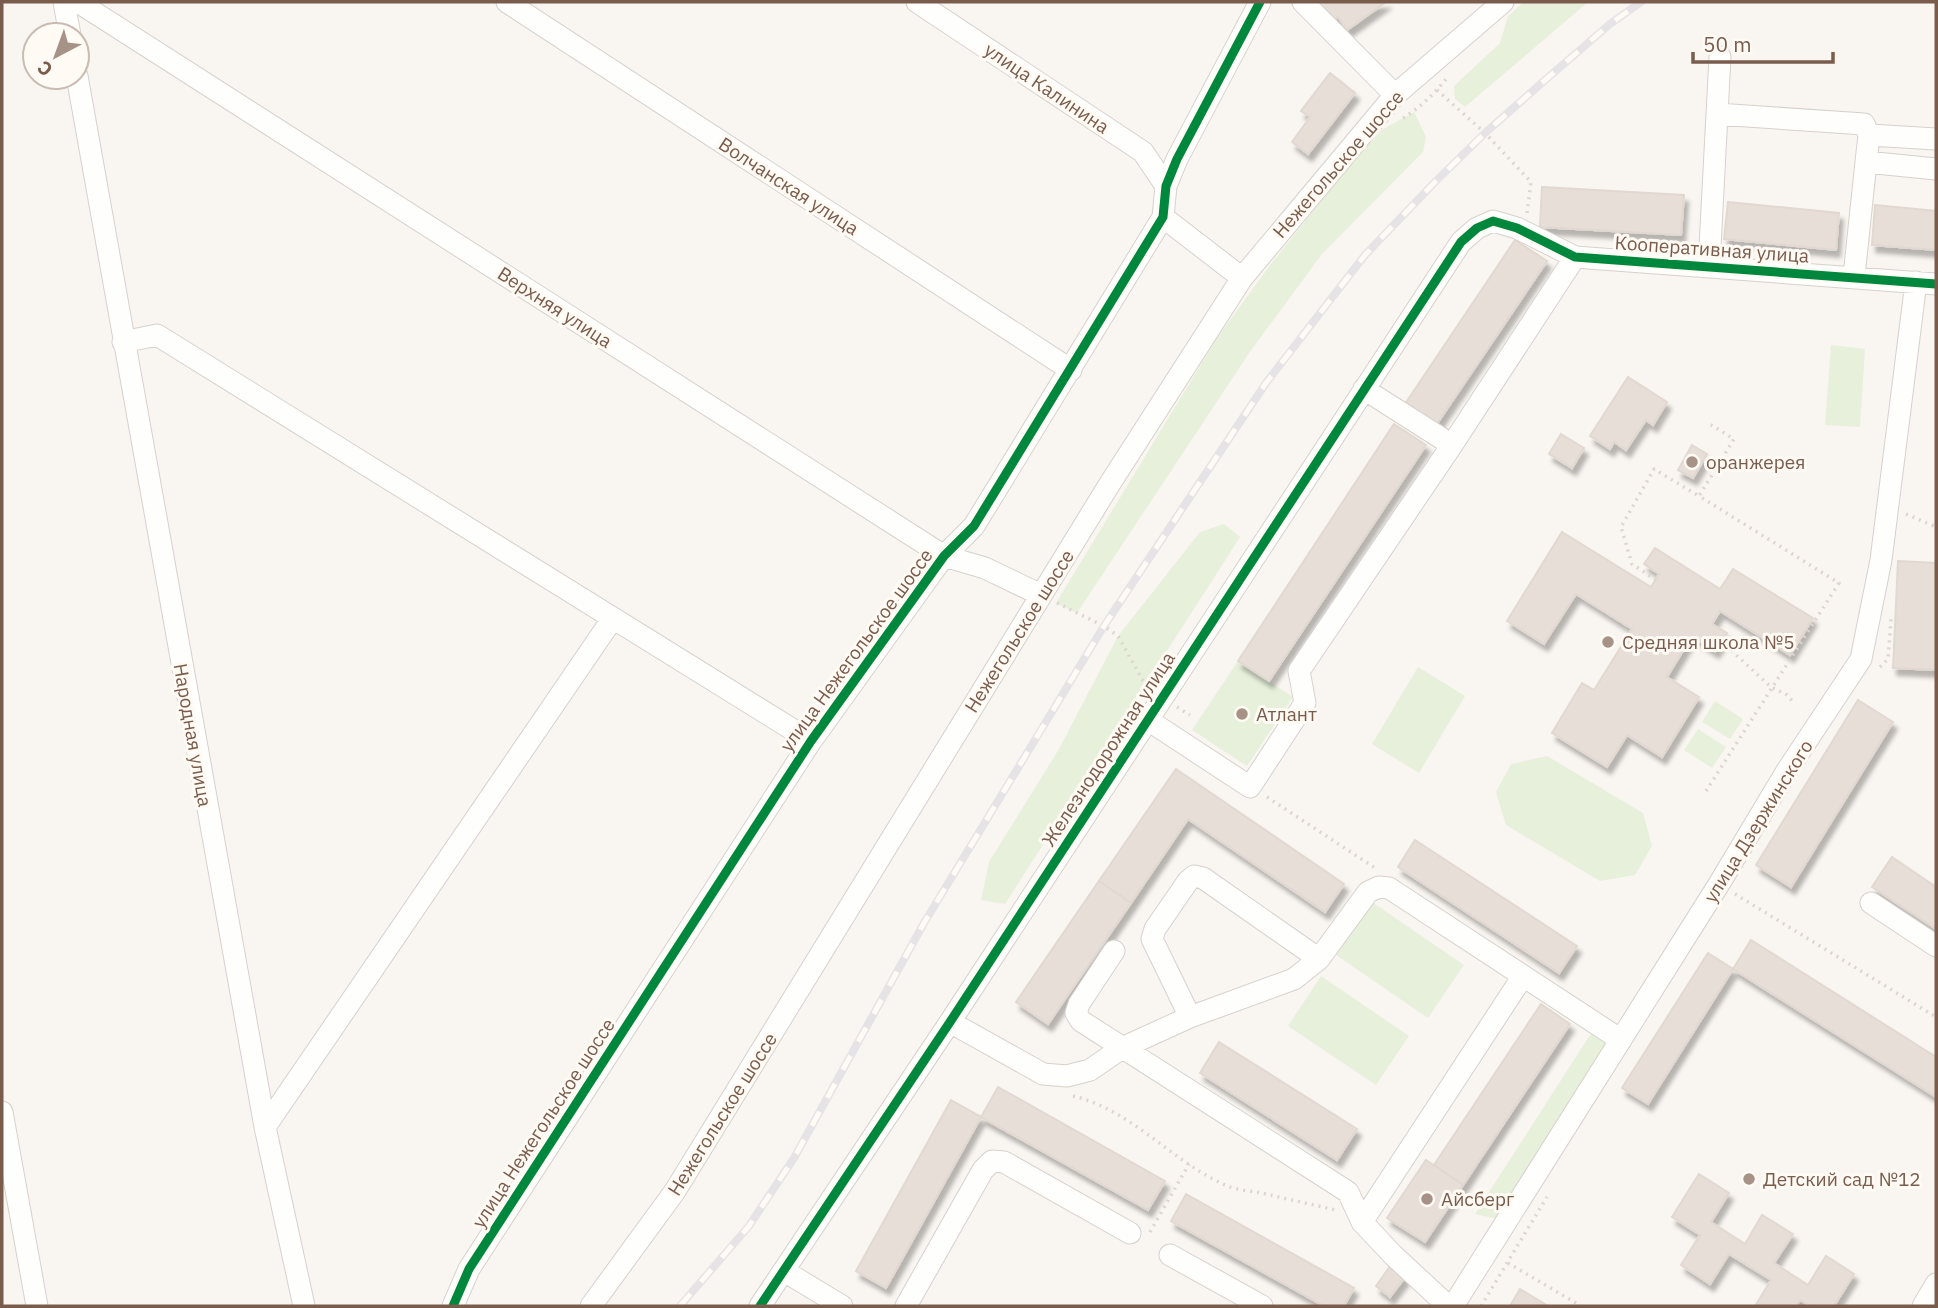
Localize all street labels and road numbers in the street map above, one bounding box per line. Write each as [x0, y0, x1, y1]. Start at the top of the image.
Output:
street label: улица Калинина [980, 37, 1114, 139]
street label: Нежегольское шоссе [1267, 85, 1409, 243]
street label: Волчанская улица [714, 132, 864, 240]
street label: Кооперативная улица [1614, 230, 1810, 268]
street label: Верхняя улица [493, 261, 617, 353]
street label: улица Нежегольское шоссе [774, 544, 938, 756]
street label: Нежегольское шоссе [959, 545, 1079, 717]
street label: Железнодорожная улица [1036, 647, 1180, 851]
street label: Народная улица [169, 661, 217, 809]
street label: улица Дзержинского [1698, 735, 1818, 907]
street label: улица Нежегольское шоссе [466, 1014, 620, 1232]
street label: Нежегольское шоссе [662, 1028, 782, 1200]

